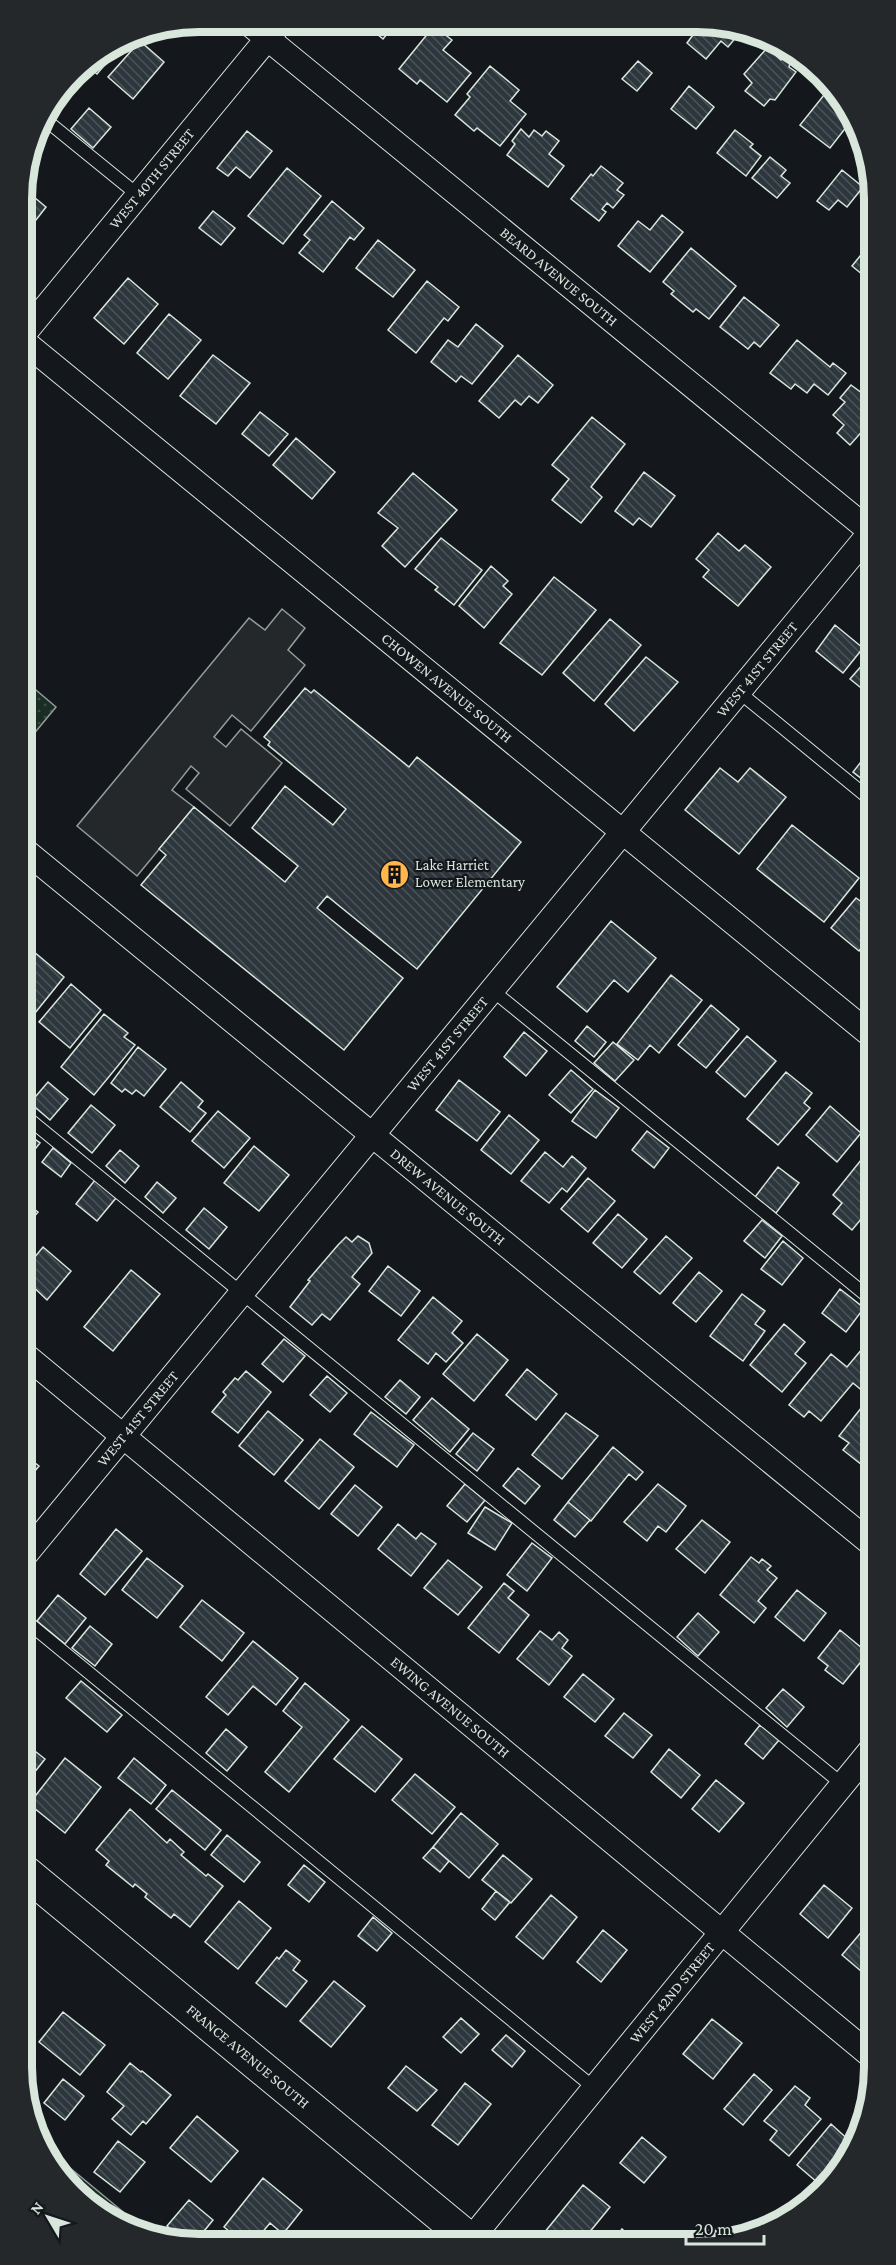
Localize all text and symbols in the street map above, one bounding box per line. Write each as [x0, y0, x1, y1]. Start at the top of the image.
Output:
street label: WEST 40TH STREET [106, 125, 198, 232]
street label: BEARD AVENUE SOUTH [497, 224, 621, 329]
street label: WEST 41ST STREET [713, 619, 801, 720]
street label: CHOWEN AVENUE SOUTH [378, 630, 515, 746]
place label: Lake Harriet Lower Elementary [415, 857, 525, 891]
building icon: Lake Harriet Lower Elementary [378, 858, 410, 890]
street label: WEST 41ST STREET [404, 993, 491, 1095]
street label: DREW AVENUE SOUTH [387, 1145, 508, 1248]
street label: WEST 41ST STREET [94, 1368, 182, 1469]
street label: EWING AVENUE SOUTH [388, 1653, 513, 1761]
street label: WEST 42ND STREET [626, 1939, 718, 2046]
street label: FRANCE AVENUE SOUTH [184, 2001, 313, 2112]
north arrow [18, 2187, 78, 2247]
text: N [27, 2198, 47, 2217]
scale bar [686, 2208, 764, 2246]
text: 20 m [695, 2219, 732, 2239]

